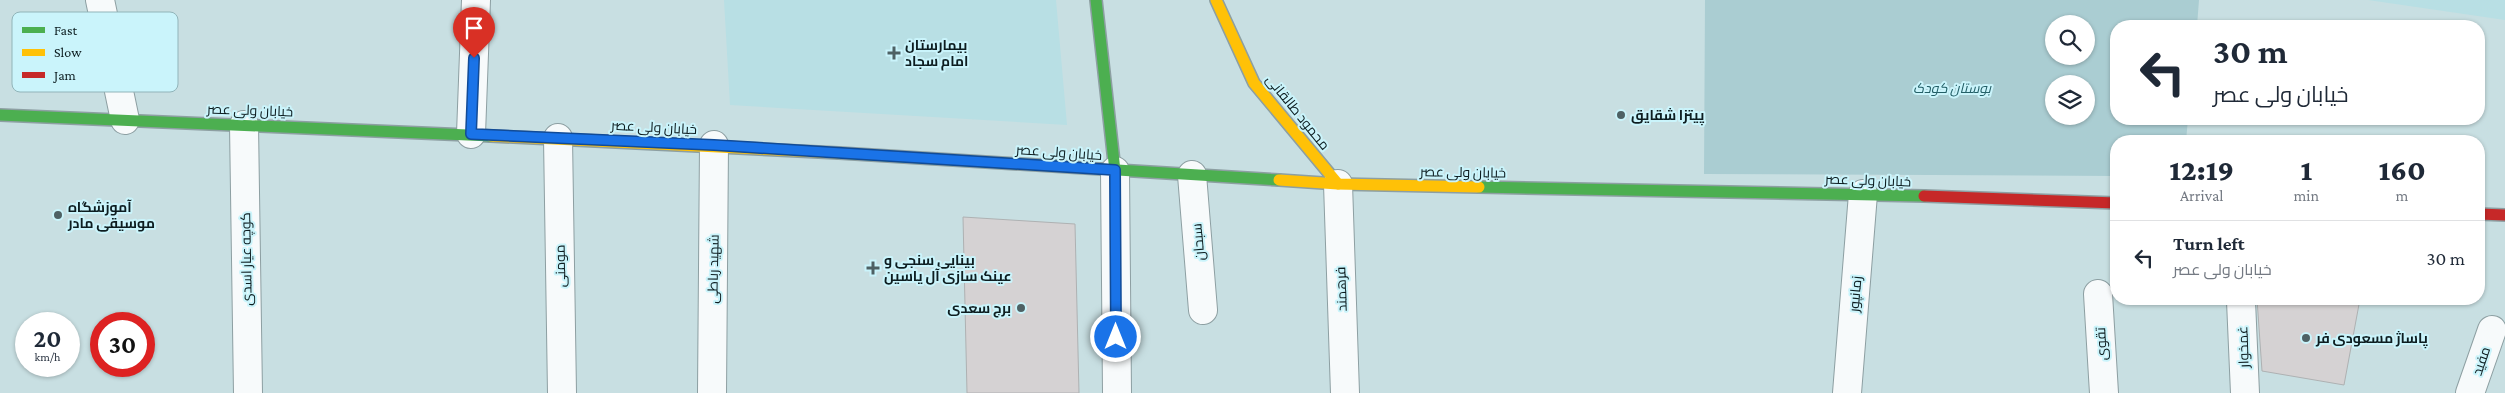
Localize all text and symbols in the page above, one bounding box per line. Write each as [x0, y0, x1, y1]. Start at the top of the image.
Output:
pin [453, 7, 495, 58]
legend [12, 12, 178, 92]
icon: arrive [460, 14, 488, 42]
map controls [2045, 15, 2095, 125]
button: search [2045, 15, 2095, 65]
text: Fast [54, 22, 78, 38]
text: 30 m [2213, 32, 2288, 71]
place label: بیمارستان امام سجاد [905, 37, 968, 71]
icon: left [2130, 40, 2195, 105]
text: Slow [54, 44, 82, 60]
marker: بیمارستان امام سجاد [887, 46, 901, 60]
text: Jam [52, 67, 76, 83]
street label: محمود طالقانی [1263, 71, 1333, 153]
button: layers [2045, 75, 2095, 125]
park label: بوستان کودک [1913, 80, 1992, 97]
text: خیابان ولی عصر [2213, 82, 2349, 107]
street label: خیابان ولی عصر [206, 100, 293, 120]
place label: پیتزا شقایق [1631, 107, 1704, 126]
marker: پیتزا شقایق [1615, 109, 1627, 121]
street label: خیابان ولی عصر [610, 117, 698, 137]
street label: خیابان ولی عصر [1014, 141, 1103, 163]
text: 12:19 [2169, 153, 2234, 186]
text: 1 [2300, 153, 2312, 186]
text: 160 [2378, 153, 2426, 186]
street label: خیابان ولی عصر [1419, 163, 1506, 181]
street label: خیابان ولی عصر [1824, 170, 1911, 190]
text: Arrival [2180, 187, 2224, 204]
text: min [2293, 187, 2319, 204]
text: m [2396, 187, 2408, 204]
place label: آموزشگاه موسیقی مادر [67, 199, 155, 232]
marker: آموزشگاه موسیقی مادر [52, 209, 64, 221]
street label: کوچه عیار اسدی [237, 212, 257, 306]
street label: سبحان [1188, 223, 1208, 261]
text: Turn left [2173, 233, 2245, 254]
street label: شهید رباطی [704, 234, 722, 304]
icon: left [2130, 244, 2158, 272]
street label: مومنی [552, 245, 568, 287]
text: 30 m [2426, 248, 2465, 269]
place label: بینایی سنجی و عینک سازی آل یاسین [884, 252, 1012, 285]
marker: بینایی سنجی و عینک سازی آل یاسین [866, 261, 880, 275]
text: خیابان ولی عصر [2173, 261, 2272, 278]
street label: فرهمند [1332, 266, 1350, 312]
street label: زمانپور [1845, 275, 1867, 314]
place label: برج سعدی [947, 300, 1011, 318]
marker: برج سعدی [1015, 302, 1027, 314]
position arrow [1089, 310, 1141, 362]
speed limit sign: 30 [90, 312, 155, 377]
text: 20 [34, 325, 61, 352]
street label: غمخوار [2234, 326, 2252, 369]
street label: تقوی [2092, 327, 2110, 361]
place label: پاساژ مسعودی فر [2315, 330, 2428, 349]
marker: پاساژ مسعودی فر [2300, 332, 2312, 344]
street label: مفید [2469, 344, 2493, 378]
text: km/h [35, 350, 60, 364]

